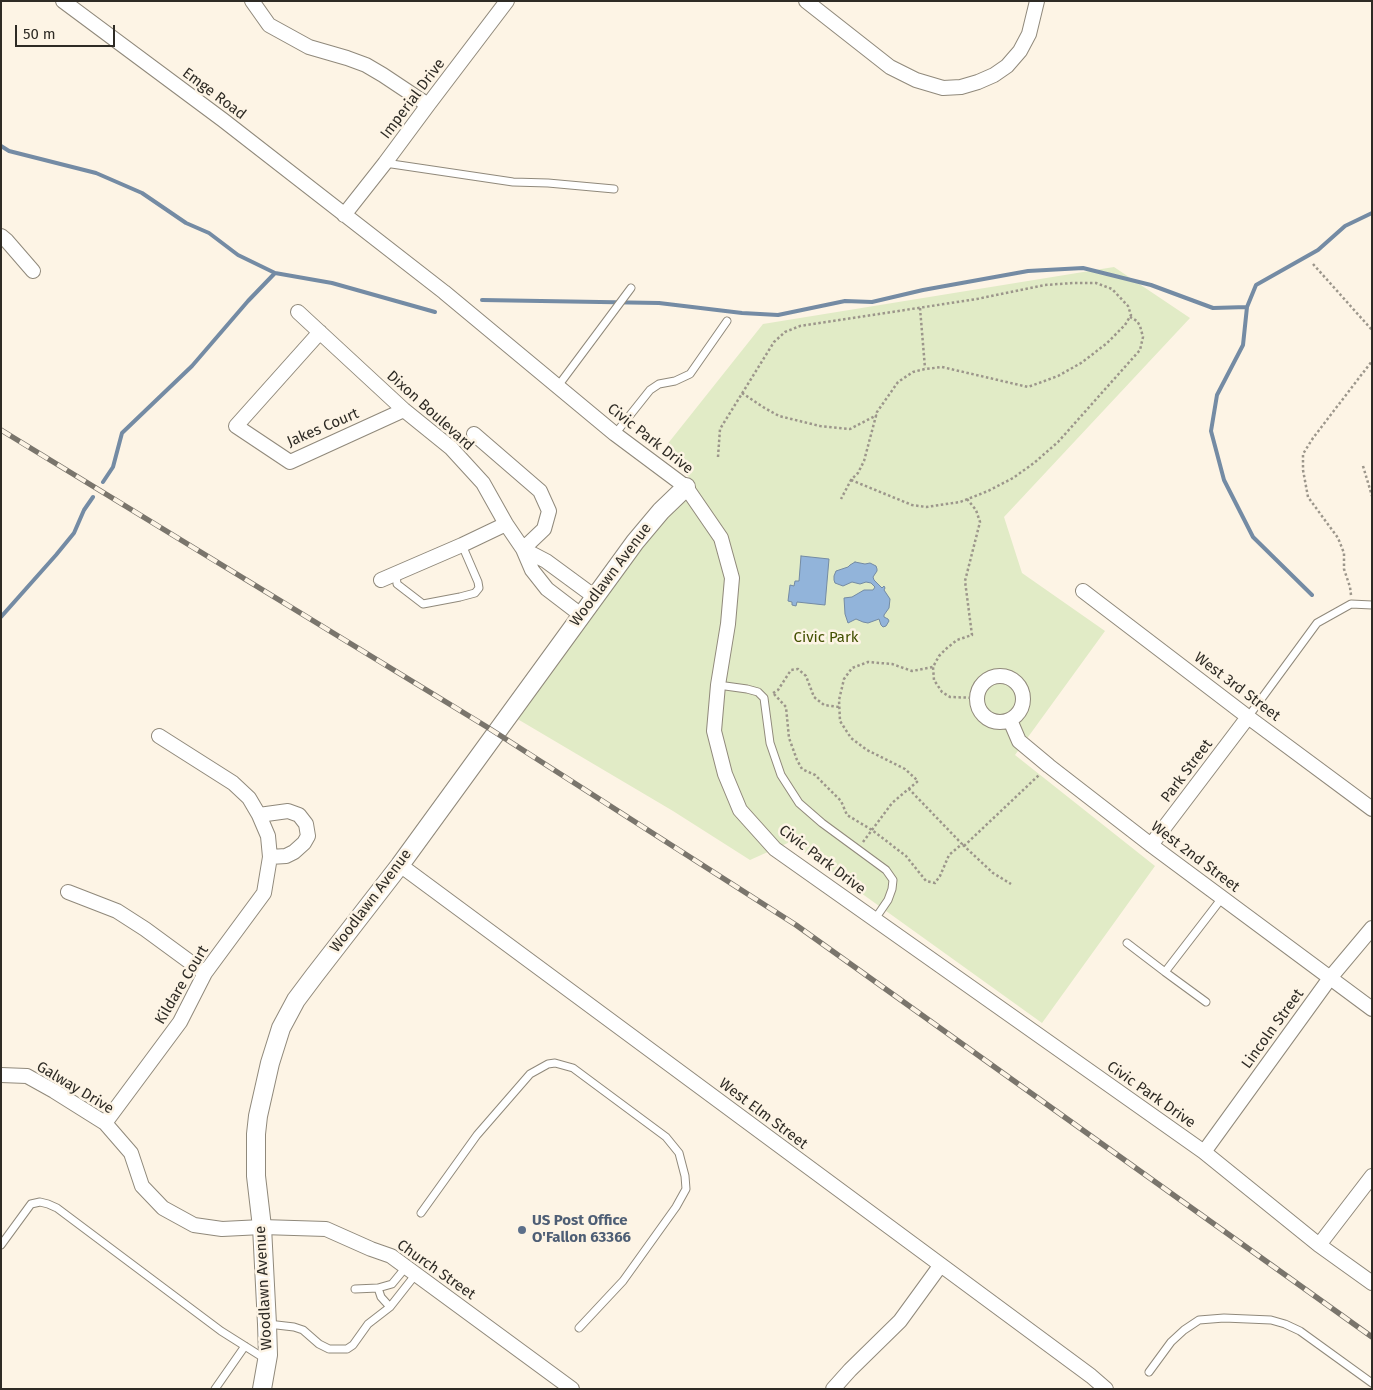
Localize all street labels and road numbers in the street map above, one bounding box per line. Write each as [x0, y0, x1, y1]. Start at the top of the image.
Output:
street label: Imperial Drive [377, 55, 449, 143]
street label: Emge Road [179, 64, 249, 124]
street label: Dixon Boulevard [383, 367, 477, 455]
street label: Civic Park Drive [603, 400, 697, 478]
street label: Jakes Court [284, 405, 362, 451]
street label: Woodlawn Avenue [566, 520, 656, 630]
street label: West 3rd Street [1190, 649, 1284, 725]
street label: Park Street [1157, 736, 1217, 806]
street label: West 2nd Street [1147, 818, 1243, 896]
street label: Civic Park Drive [775, 822, 869, 898]
street label: Woodlawn Avenue [326, 846, 416, 956]
street label: Kildare Court [151, 942, 213, 1028]
street label: Lincoln Street [1238, 986, 1308, 1072]
street label: Galway Drive [33, 1058, 117, 1118]
street label: Civic Park Drive [1103, 1058, 1199, 1132]
street label: West Elm Street [715, 1075, 811, 1153]
street label: Woodlawn Avenue [252, 1225, 276, 1351]
street label: Church Street [393, 1236, 479, 1304]

